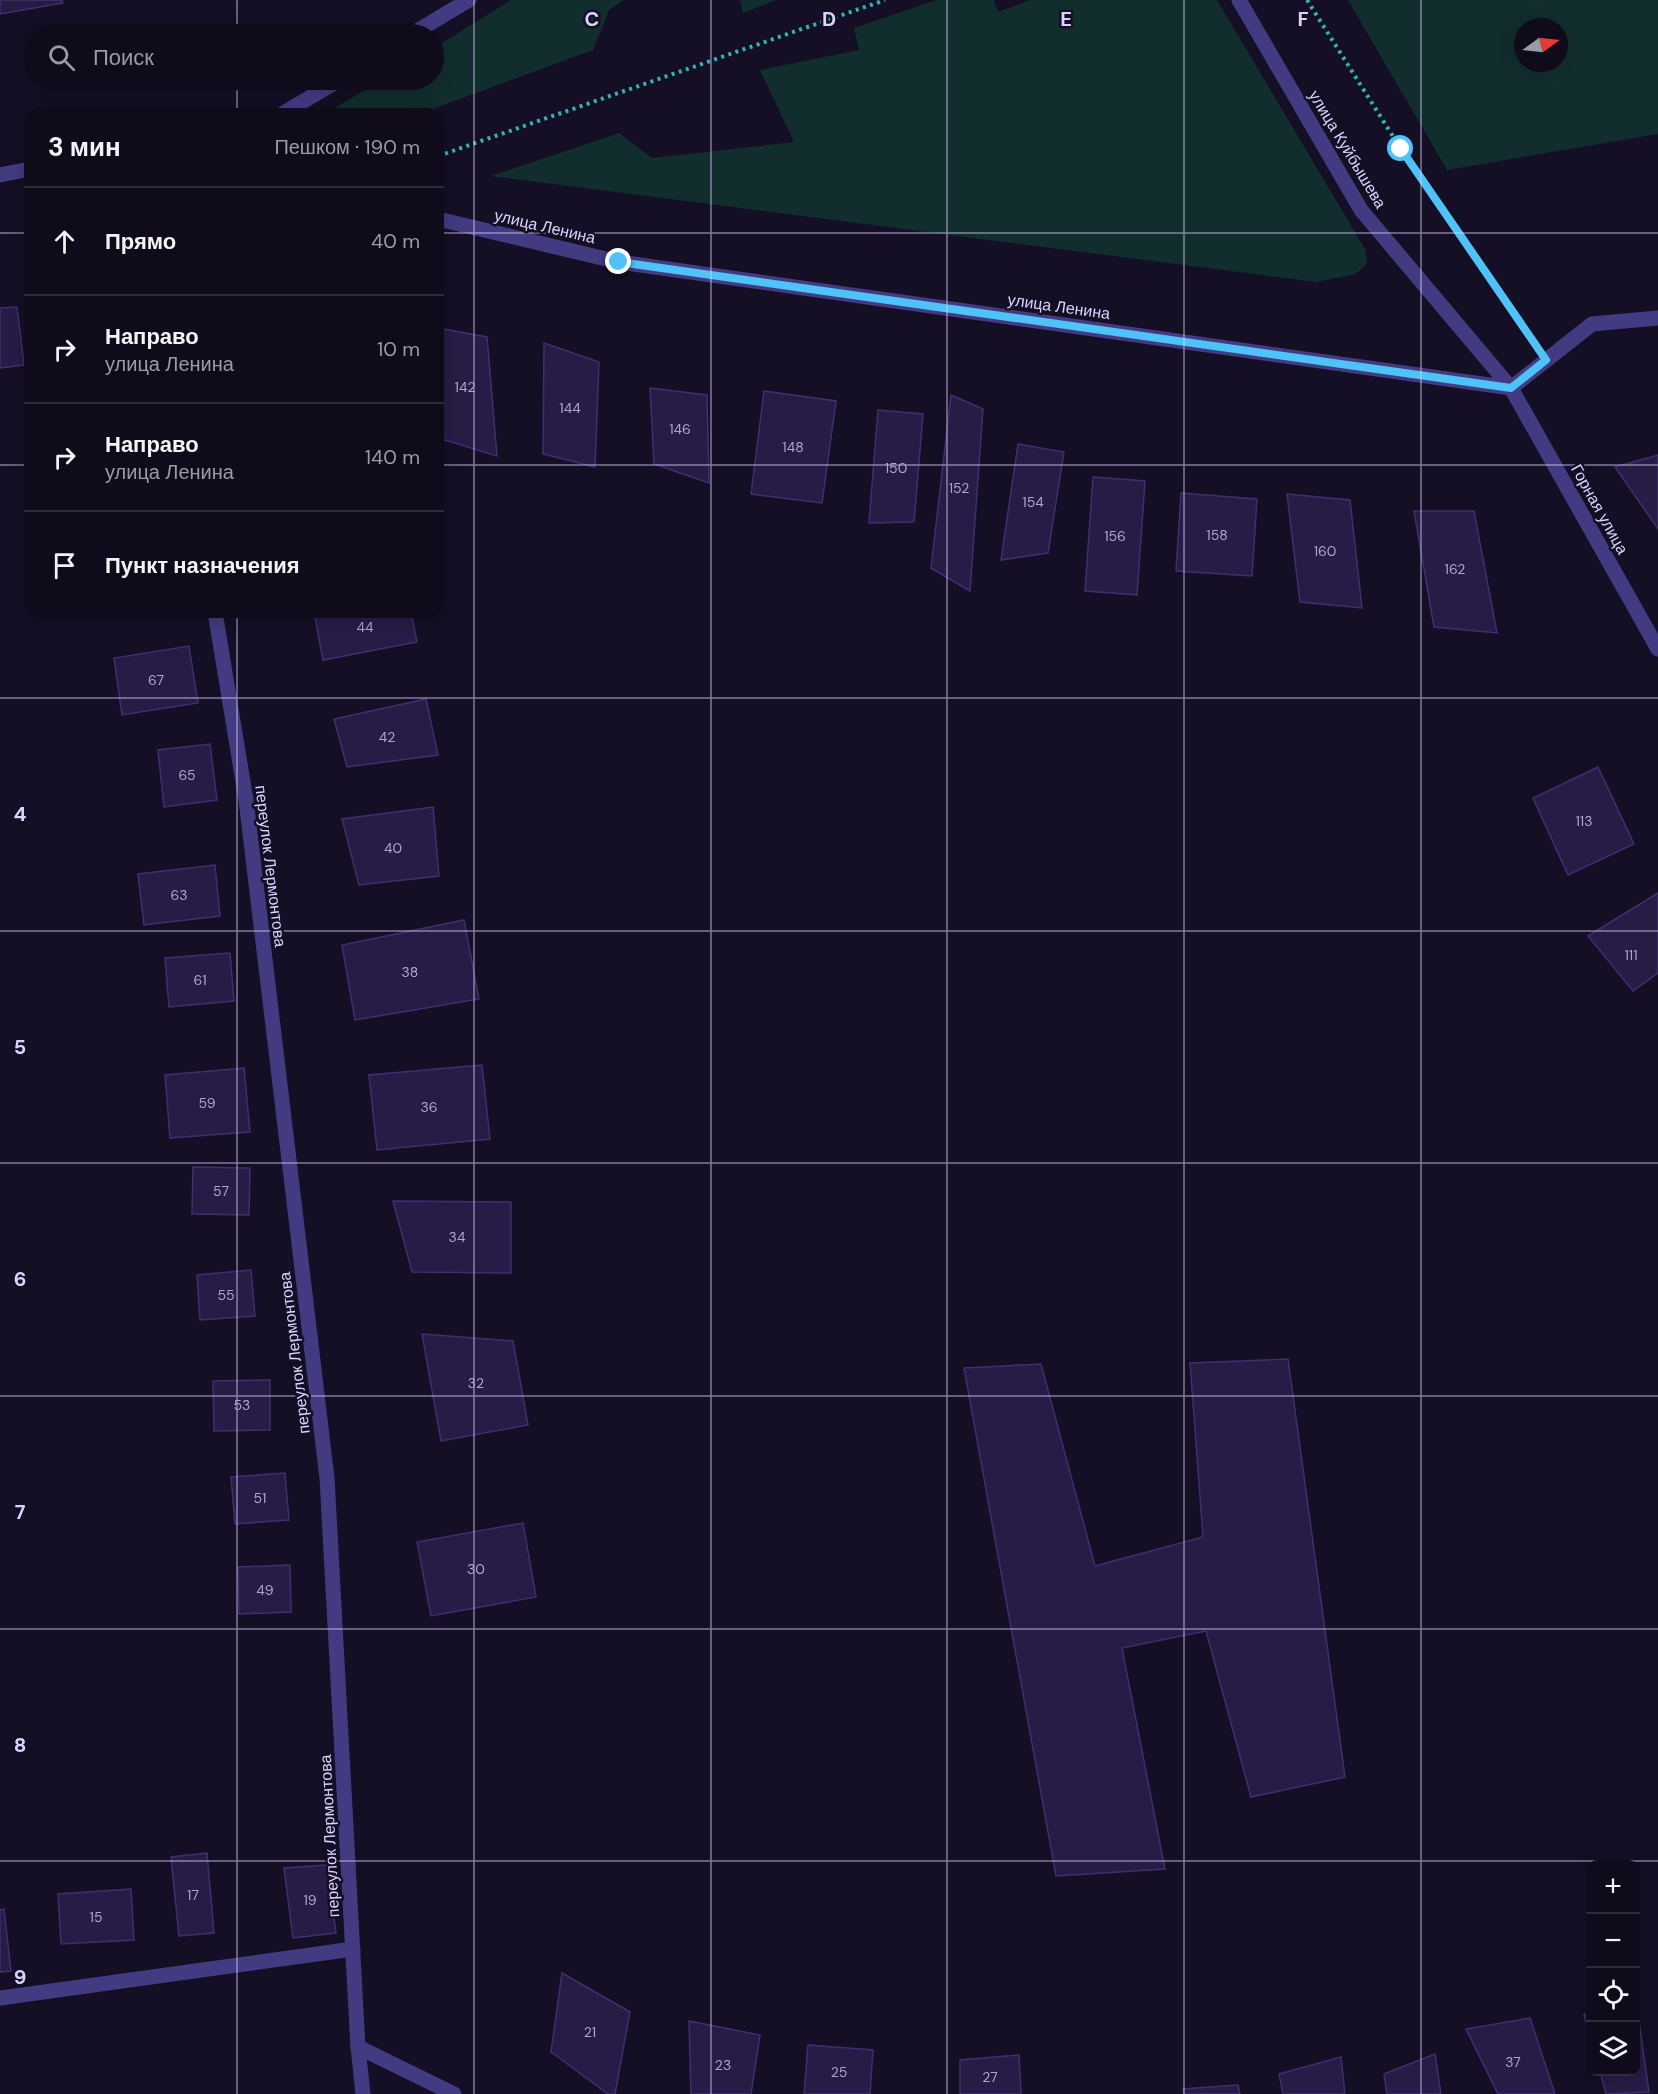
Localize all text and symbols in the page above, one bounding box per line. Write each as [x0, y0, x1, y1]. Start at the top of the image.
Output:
text: C [585, 6, 599, 32]
text: D [822, 6, 836, 32]
text: E [1060, 6, 1072, 32]
text: F [1297, 6, 1309, 32]
north arrow [1514, 18, 1568, 72]
search box [24, 24, 444, 90]
icon: search [45, 41, 78, 74]
text: Поиск [93, 43, 154, 72]
street label: улица Куйбышева [1304, 86, 1391, 212]
text: 3 мин [48, 130, 121, 164]
text: Пешком · 190 m [274, 134, 420, 160]
route start [1387, 135, 1413, 161]
street label: улица Ленина [492, 205, 598, 248]
icon: ahead [48, 225, 81, 258]
text: Прямо [105, 227, 176, 256]
text: 40 m [371, 228, 420, 254]
route end [605, 248, 631, 274]
street label: улица Ленина [1006, 289, 1112, 324]
text: Направо [105, 322, 199, 351]
icon: right [48, 333, 81, 366]
text: 10 m [377, 336, 420, 362]
text: улица Ленина [105, 351, 234, 377]
house number: 142 [455, 378, 475, 396]
house number: 144 [559, 399, 581, 417]
house number: 146 [669, 420, 691, 438]
text: Направо [105, 430, 199, 459]
house number: 148 [782, 438, 804, 456]
icon: right [48, 441, 81, 474]
text: 140 m [365, 444, 420, 470]
text: улица Ленина [105, 459, 234, 485]
house number: 150 [885, 459, 907, 477]
street label: Горная улица [1566, 460, 1633, 558]
house number: 152 [949, 479, 969, 497]
house number: 154 [1022, 493, 1044, 511]
house number: 158 [1206, 526, 1228, 544]
house number: 156 [1104, 527, 1126, 545]
house number: 160 [1314, 542, 1336, 560]
icon: arrive [48, 549, 81, 582]
text: Пункт назначения [105, 551, 300, 580]
house number: 162 [1445, 560, 1465, 578]
house number: 44 [357, 618, 374, 636]
house number: 67 [148, 671, 164, 689]
house number: 42 [379, 728, 395, 746]
house number: 65 [178, 766, 196, 784]
street label: переулок Лермонтова [250, 784, 291, 948]
text: 4 [14, 801, 27, 827]
house number: 113 [1575, 812, 1593, 830]
house number: 40 [384, 839, 402, 857]
house number: 63 [170, 886, 188, 904]
house number: 111 [1624, 946, 1638, 964]
house number: 38 [402, 963, 418, 981]
house number: 61 [193, 971, 207, 989]
text: 5 [14, 1034, 26, 1060]
house number: 59 [199, 1094, 216, 1112]
house number: 36 [420, 1098, 438, 1116]
house number: 57 [213, 1182, 229, 1200]
house number: 34 [449, 1228, 466, 1246]
text: 6 [14, 1266, 26, 1292]
street label: переулок Лермонтова [274, 1271, 315, 1435]
house number: 55 [217, 1286, 235, 1304]
house number: 32 [468, 1374, 484, 1392]
house number: 53 [234, 1396, 250, 1414]
house number: 51 [254, 1489, 266, 1507]
text: 7 [15, 1499, 26, 1525]
house number: 30 [467, 1560, 485, 1578]
house number: 49 [256, 1581, 274, 1599]
text: 8 [14, 1732, 26, 1758]
street label: переулок Лермонтова [315, 1754, 344, 1918]
map controls [1586, 1860, 1640, 2076]
button: + [1586, 1860, 1640, 1914]
house number: 17 [187, 1886, 199, 1904]
house number: 19 [303, 1891, 317, 1909]
house number: 15 [90, 1908, 102, 1926]
button: − [1586, 1914, 1640, 1968]
text: 9 [14, 1964, 26, 1990]
button: locate [1586, 1968, 1640, 2022]
button: layers [1586, 2022, 1640, 2076]
house number: 21 [584, 2023, 596, 2041]
house number: 37 [1505, 2053, 1521, 2071]
house number: 23 [715, 2056, 731, 2074]
house number: 25 [831, 2063, 847, 2081]
house number: 27 [982, 2068, 998, 2086]

